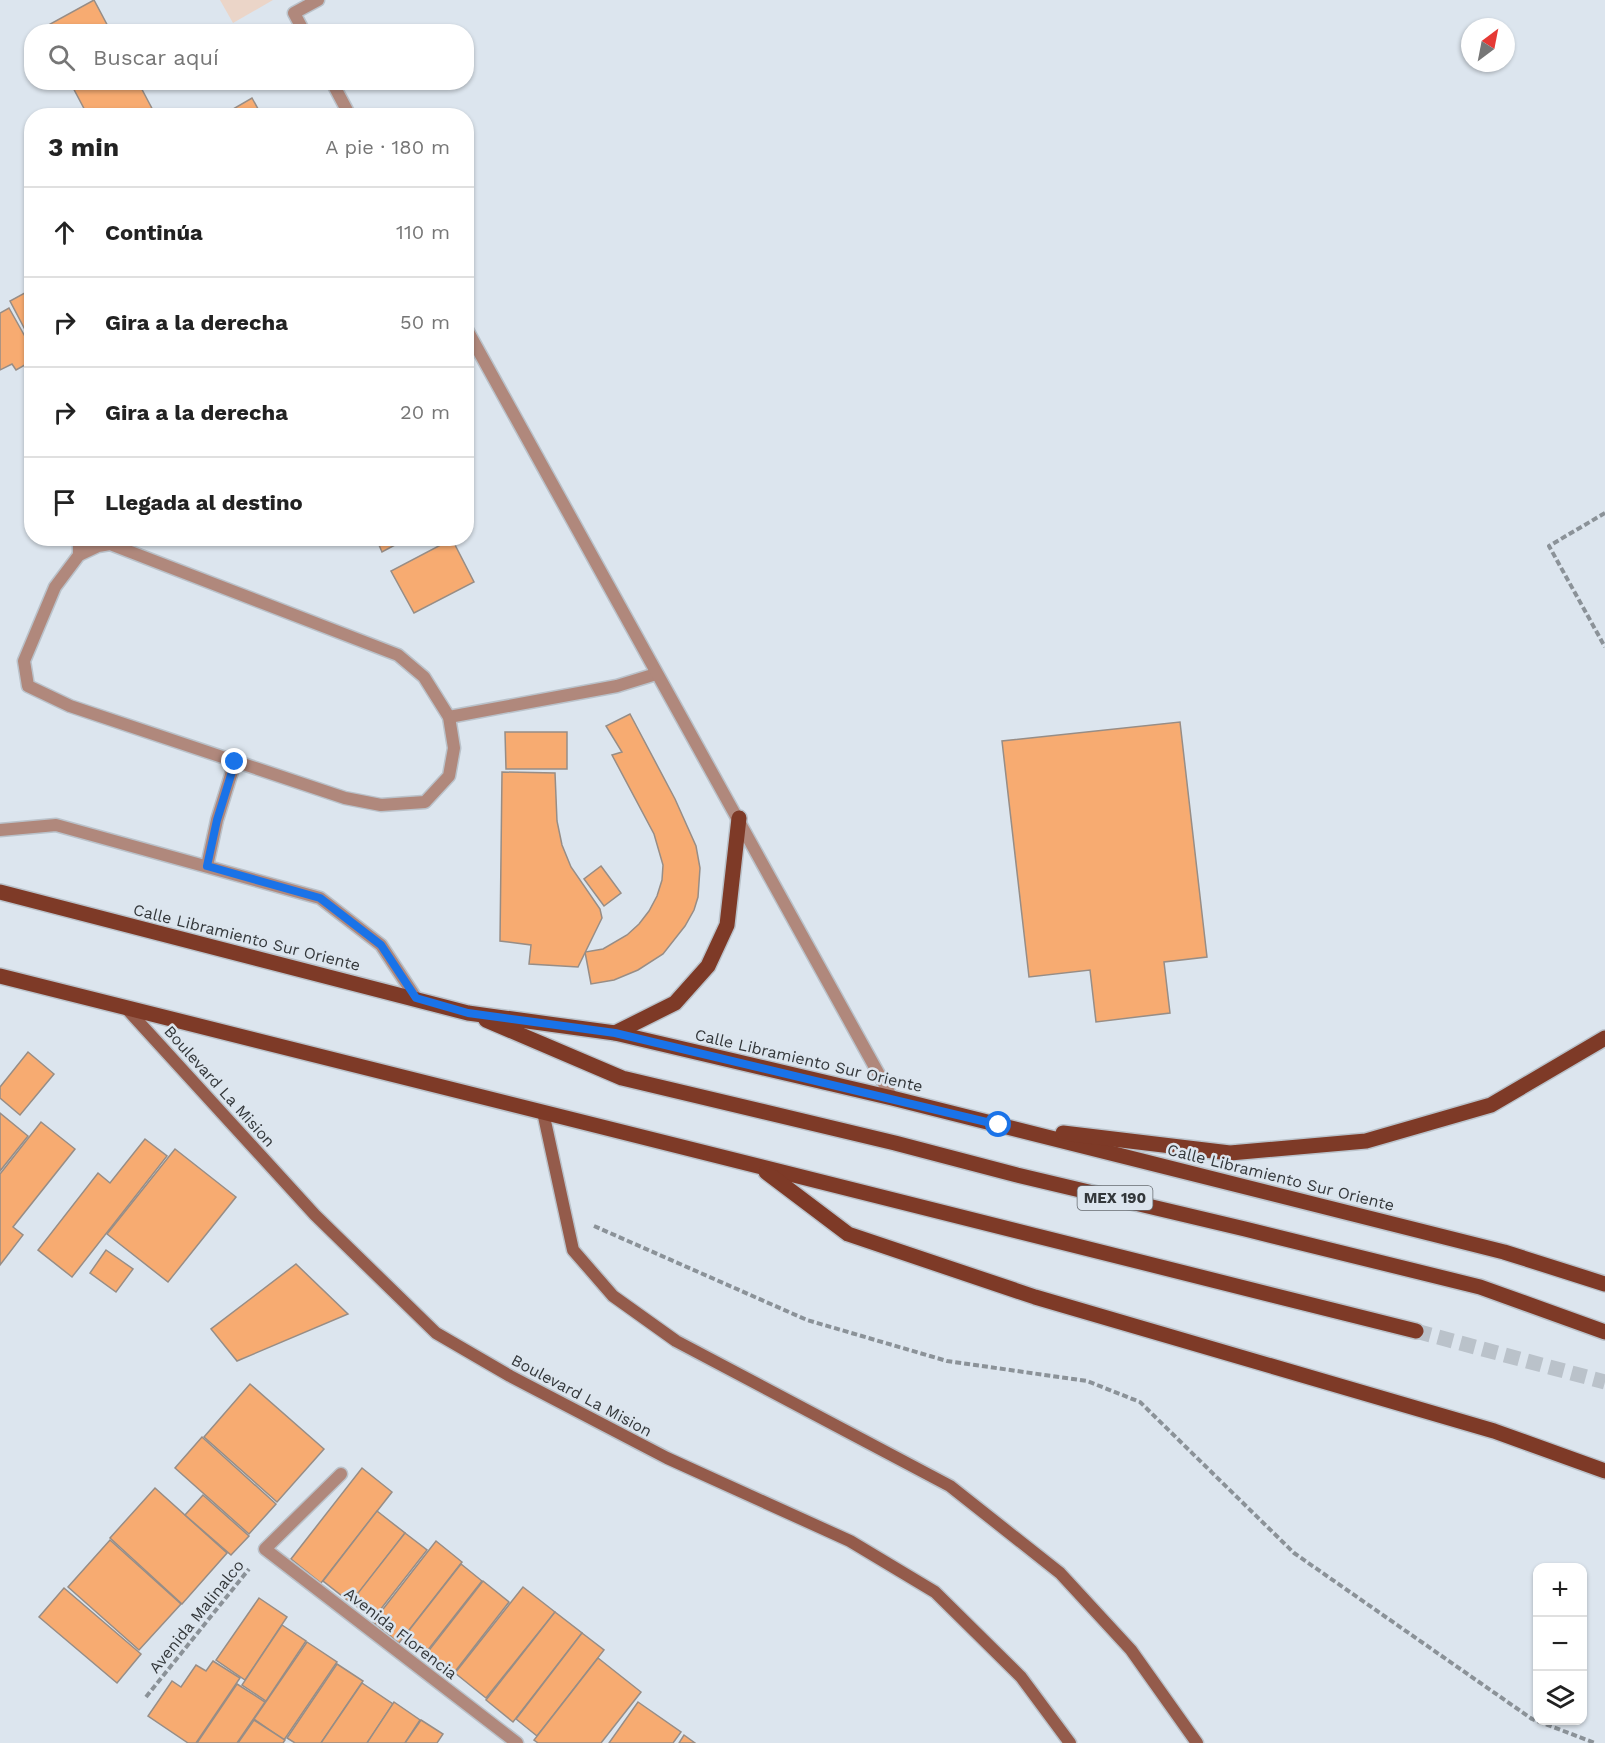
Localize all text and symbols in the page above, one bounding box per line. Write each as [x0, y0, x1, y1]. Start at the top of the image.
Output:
north arrow [1461, 18, 1515, 72]
search box [24, 24, 474, 90]
icon: search [45, 41, 78, 74]
text: Buscar aquí [93, 45, 219, 70]
text: 3 min [48, 132, 119, 162]
text: A pie · 180 m [325, 135, 450, 159]
icon: ahead [48, 216, 81, 249]
text: Continúa [105, 220, 203, 245]
text: 110 m [396, 220, 450, 244]
icon: right [48, 306, 81, 339]
text: Gira a la derecha [105, 310, 288, 335]
text: 50 m [400, 310, 450, 334]
icon: right [48, 396, 81, 429]
text: Gira a la derecha [105, 400, 288, 425]
text: 20 m [400, 400, 450, 424]
icon: arrive [48, 486, 81, 519]
text: Llegada al destino [105, 490, 303, 515]
route end [221, 748, 247, 774]
street label: Calle Libramiento Sur Oriente [131, 900, 362, 975]
street label: Boulevard La Mision [160, 1022, 279, 1151]
street label: Calle Libramiento Sur Oriente [693, 1025, 925, 1096]
route start [985, 1111, 1011, 1137]
street label: Calle Libramiento Sur Oriente [1165, 1140, 1396, 1215]
road number: MEX 190 [1078, 1186, 1152, 1210]
street label: Boulevard La Mision [508, 1350, 655, 1441]
street label: Avenida Malinalco [145, 1556, 248, 1677]
map controls [1533, 1563, 1587, 1725]
button: + [1533, 1563, 1587, 1617]
street label: Avenida Florencia [341, 1583, 461, 1683]
button: − [1533, 1617, 1587, 1671]
button: layers [1533, 1671, 1587, 1725]

